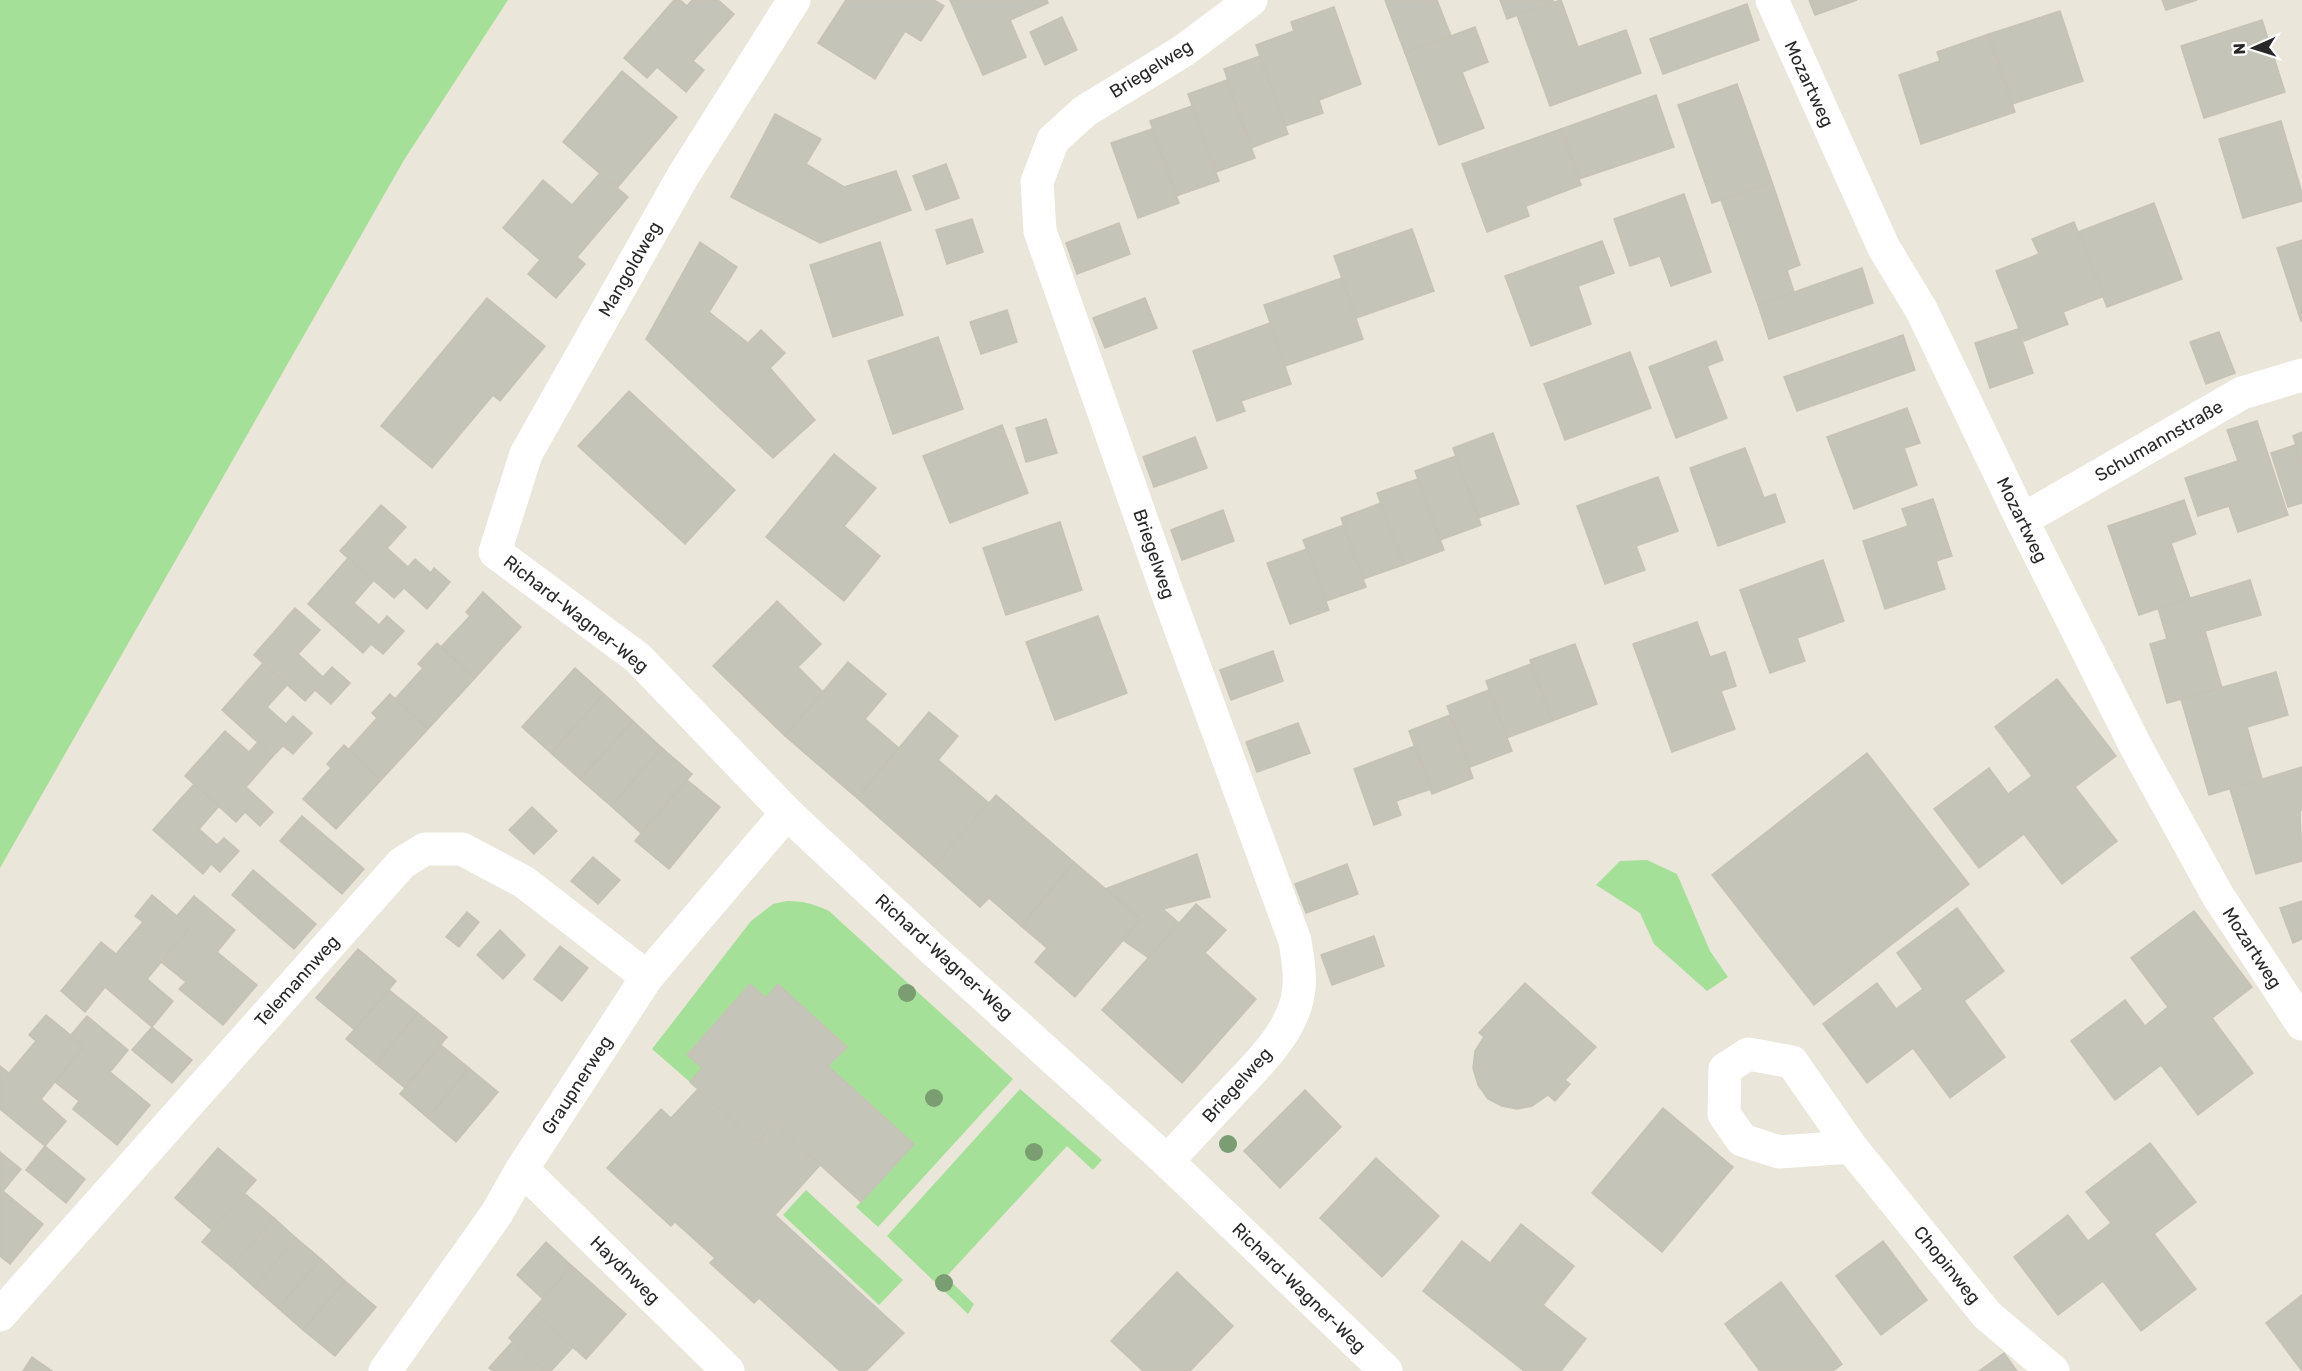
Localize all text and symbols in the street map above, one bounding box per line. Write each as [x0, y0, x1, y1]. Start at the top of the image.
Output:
north arrow [2224, 18, 2284, 78]
street label: Briegelweg [1106, 35, 1196, 103]
street label: Mozartweg [1779, 37, 1839, 131]
text: N [2230, 43, 2249, 55]
street label: Mangoldweg [594, 217, 666, 321]
street label: Schumannstraße [2091, 395, 2227, 487]
street label: Mozartweg [1992, 474, 2052, 566]
street label: Briegelweg [1128, 506, 1180, 602]
street label: Richard-Wagner-Weg [499, 551, 653, 677]
street label: Richard-Wagner-Weg [871, 889, 1017, 1025]
street label: Mozartweg [2218, 903, 2286, 993]
street label: Telemannweg [250, 931, 344, 1031]
street label: Graupnerweg [537, 1031, 617, 1139]
street label: Briegelweg [1198, 1043, 1276, 1127]
street label: Richard-Wagner-Weg [1227, 1218, 1371, 1358]
street label: Chopinweg [1909, 1221, 1985, 1309]
street label: Haydnweg [585, 1231, 665, 1309]

